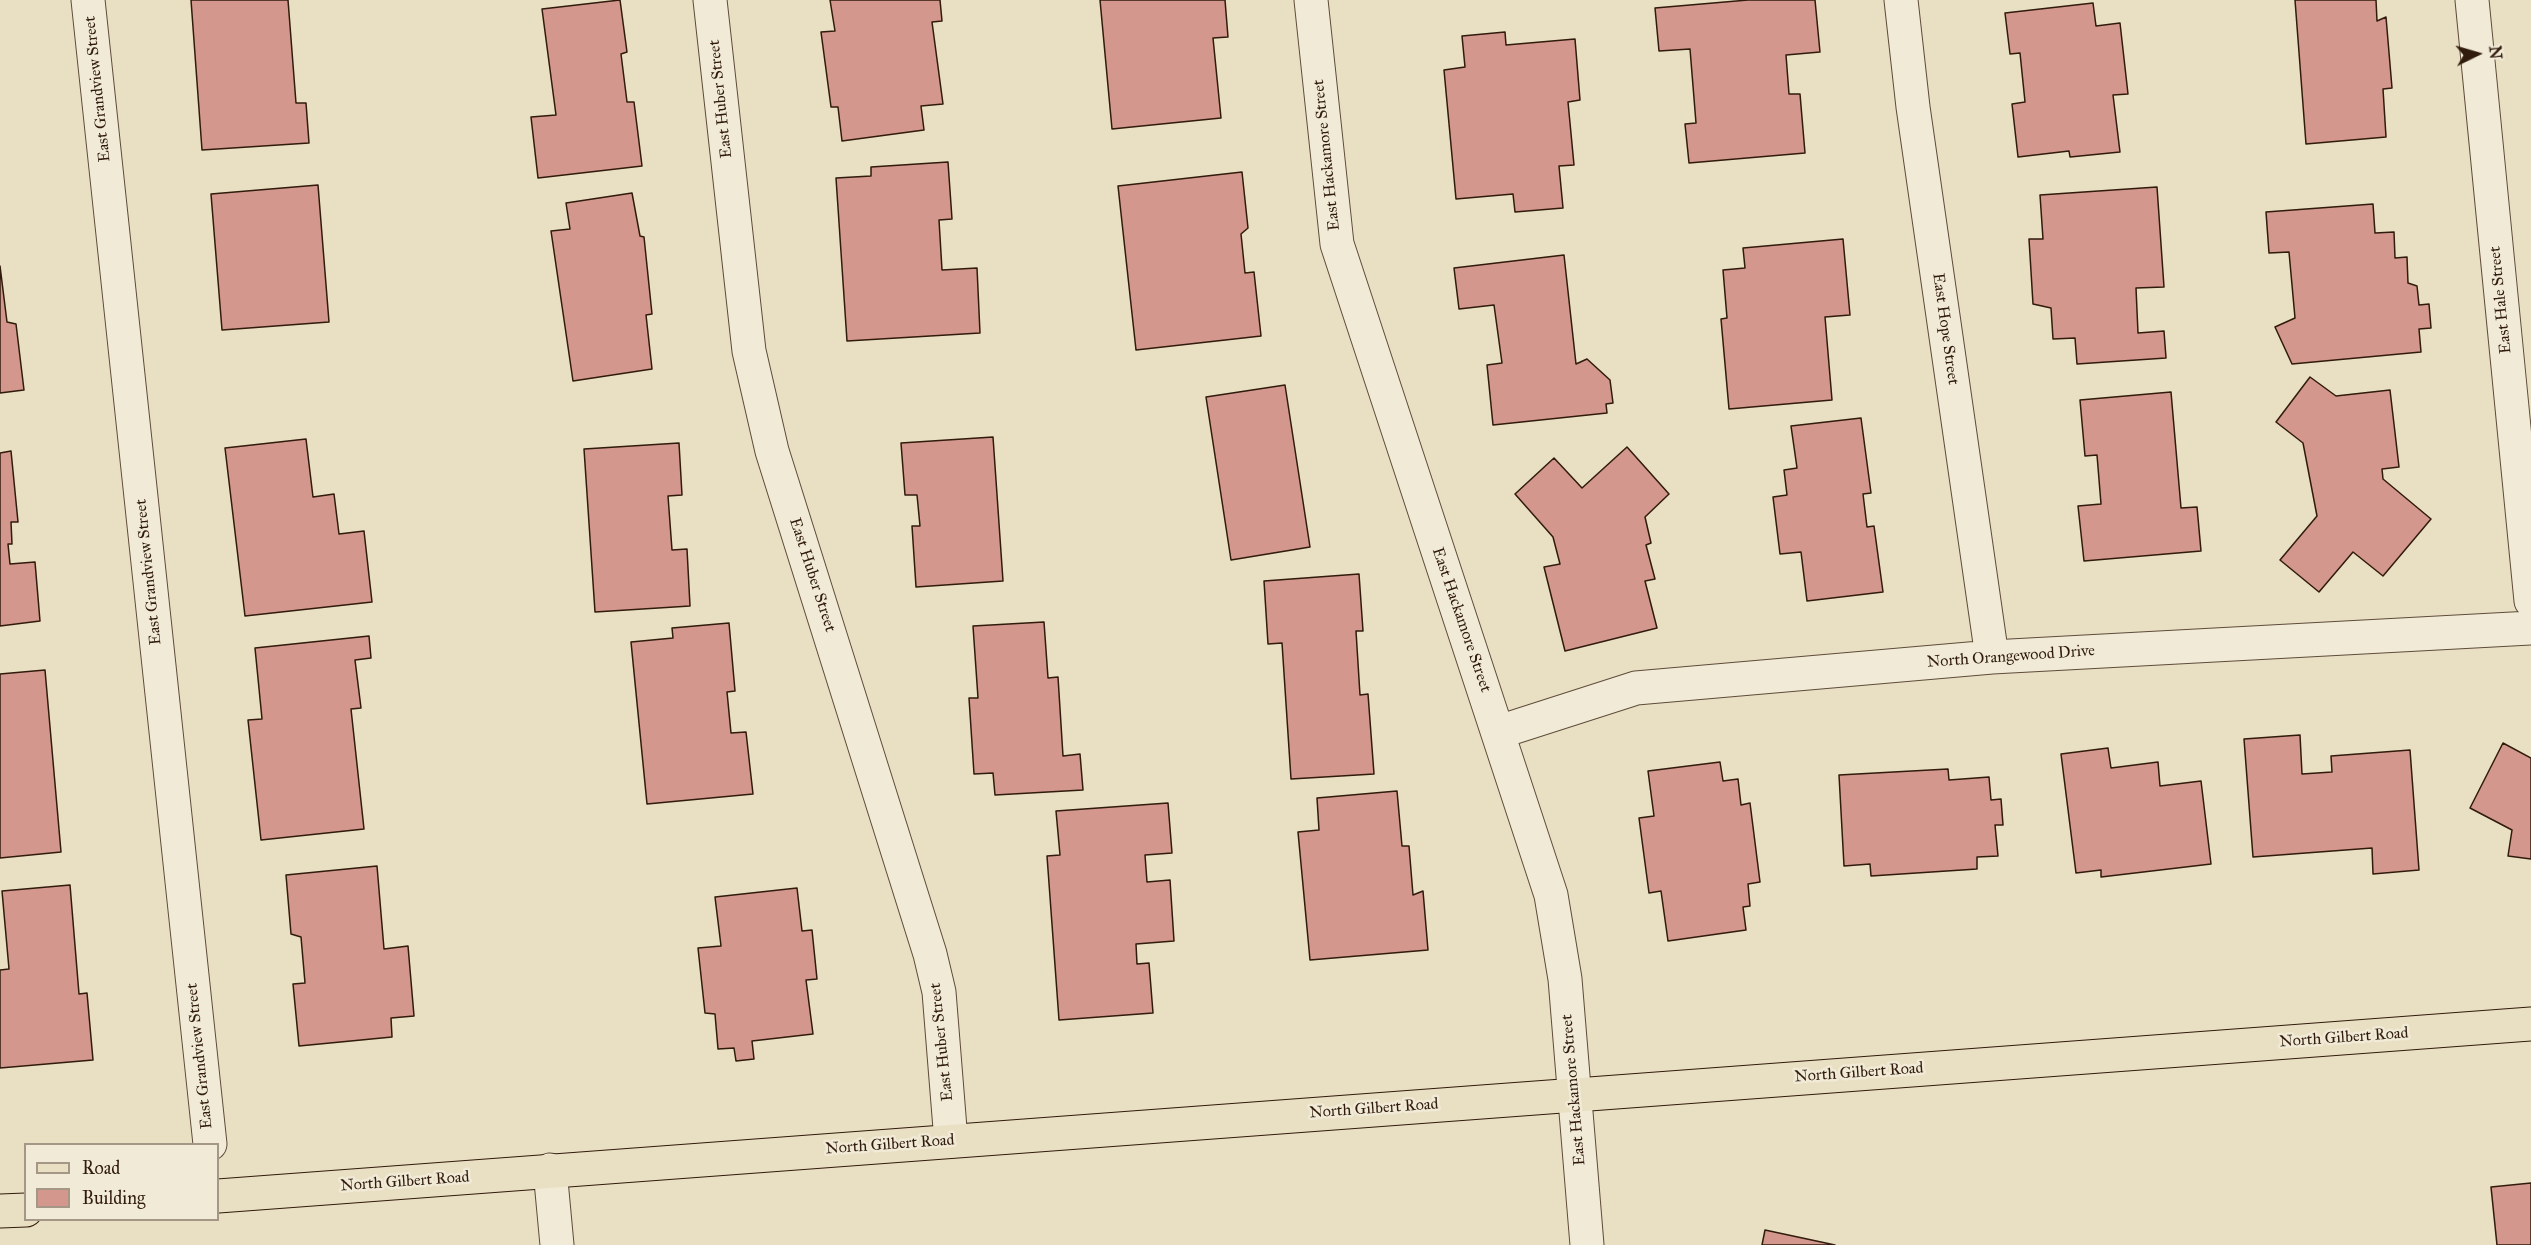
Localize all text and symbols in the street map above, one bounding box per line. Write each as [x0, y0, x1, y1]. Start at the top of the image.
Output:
street label: East Grandview Street [81, 15, 115, 163]
north arrow [2447, 24, 2507, 84]
street label: East Huber Street [705, 39, 737, 159]
text: N [2485, 45, 2505, 60]
street label: East Hackamore Street [1310, 78, 1344, 232]
street label: East Hale Street [2486, 245, 2516, 355]
street label: East Hope Street [1928, 272, 1962, 386]
street label: East Grandview Street [132, 498, 166, 646]
street label: East Huber Street [784, 515, 840, 635]
street label: East Hackamore Street [1427, 545, 1495, 695]
street label: North Orangewood Drive [1926, 642, 2096, 672]
street label: East Grandview Street [183, 982, 217, 1130]
street label: East Huber Street [926, 982, 958, 1102]
street label: East Hackamore Street [1558, 1013, 1590, 1167]
street label: North Gilbert Road [2279, 1024, 2409, 1052]
street label: North Gilbert Road [1794, 1059, 1924, 1087]
street label: North Gilbert Road [1309, 1095, 1439, 1123]
street label: North Gilbert Road [825, 1131, 955, 1159]
legend [24, 1143, 219, 1221]
text: Road [82, 1157, 120, 1179]
street label: North Gilbert Road [340, 1168, 470, 1196]
text: Building [82, 1187, 145, 1209]

